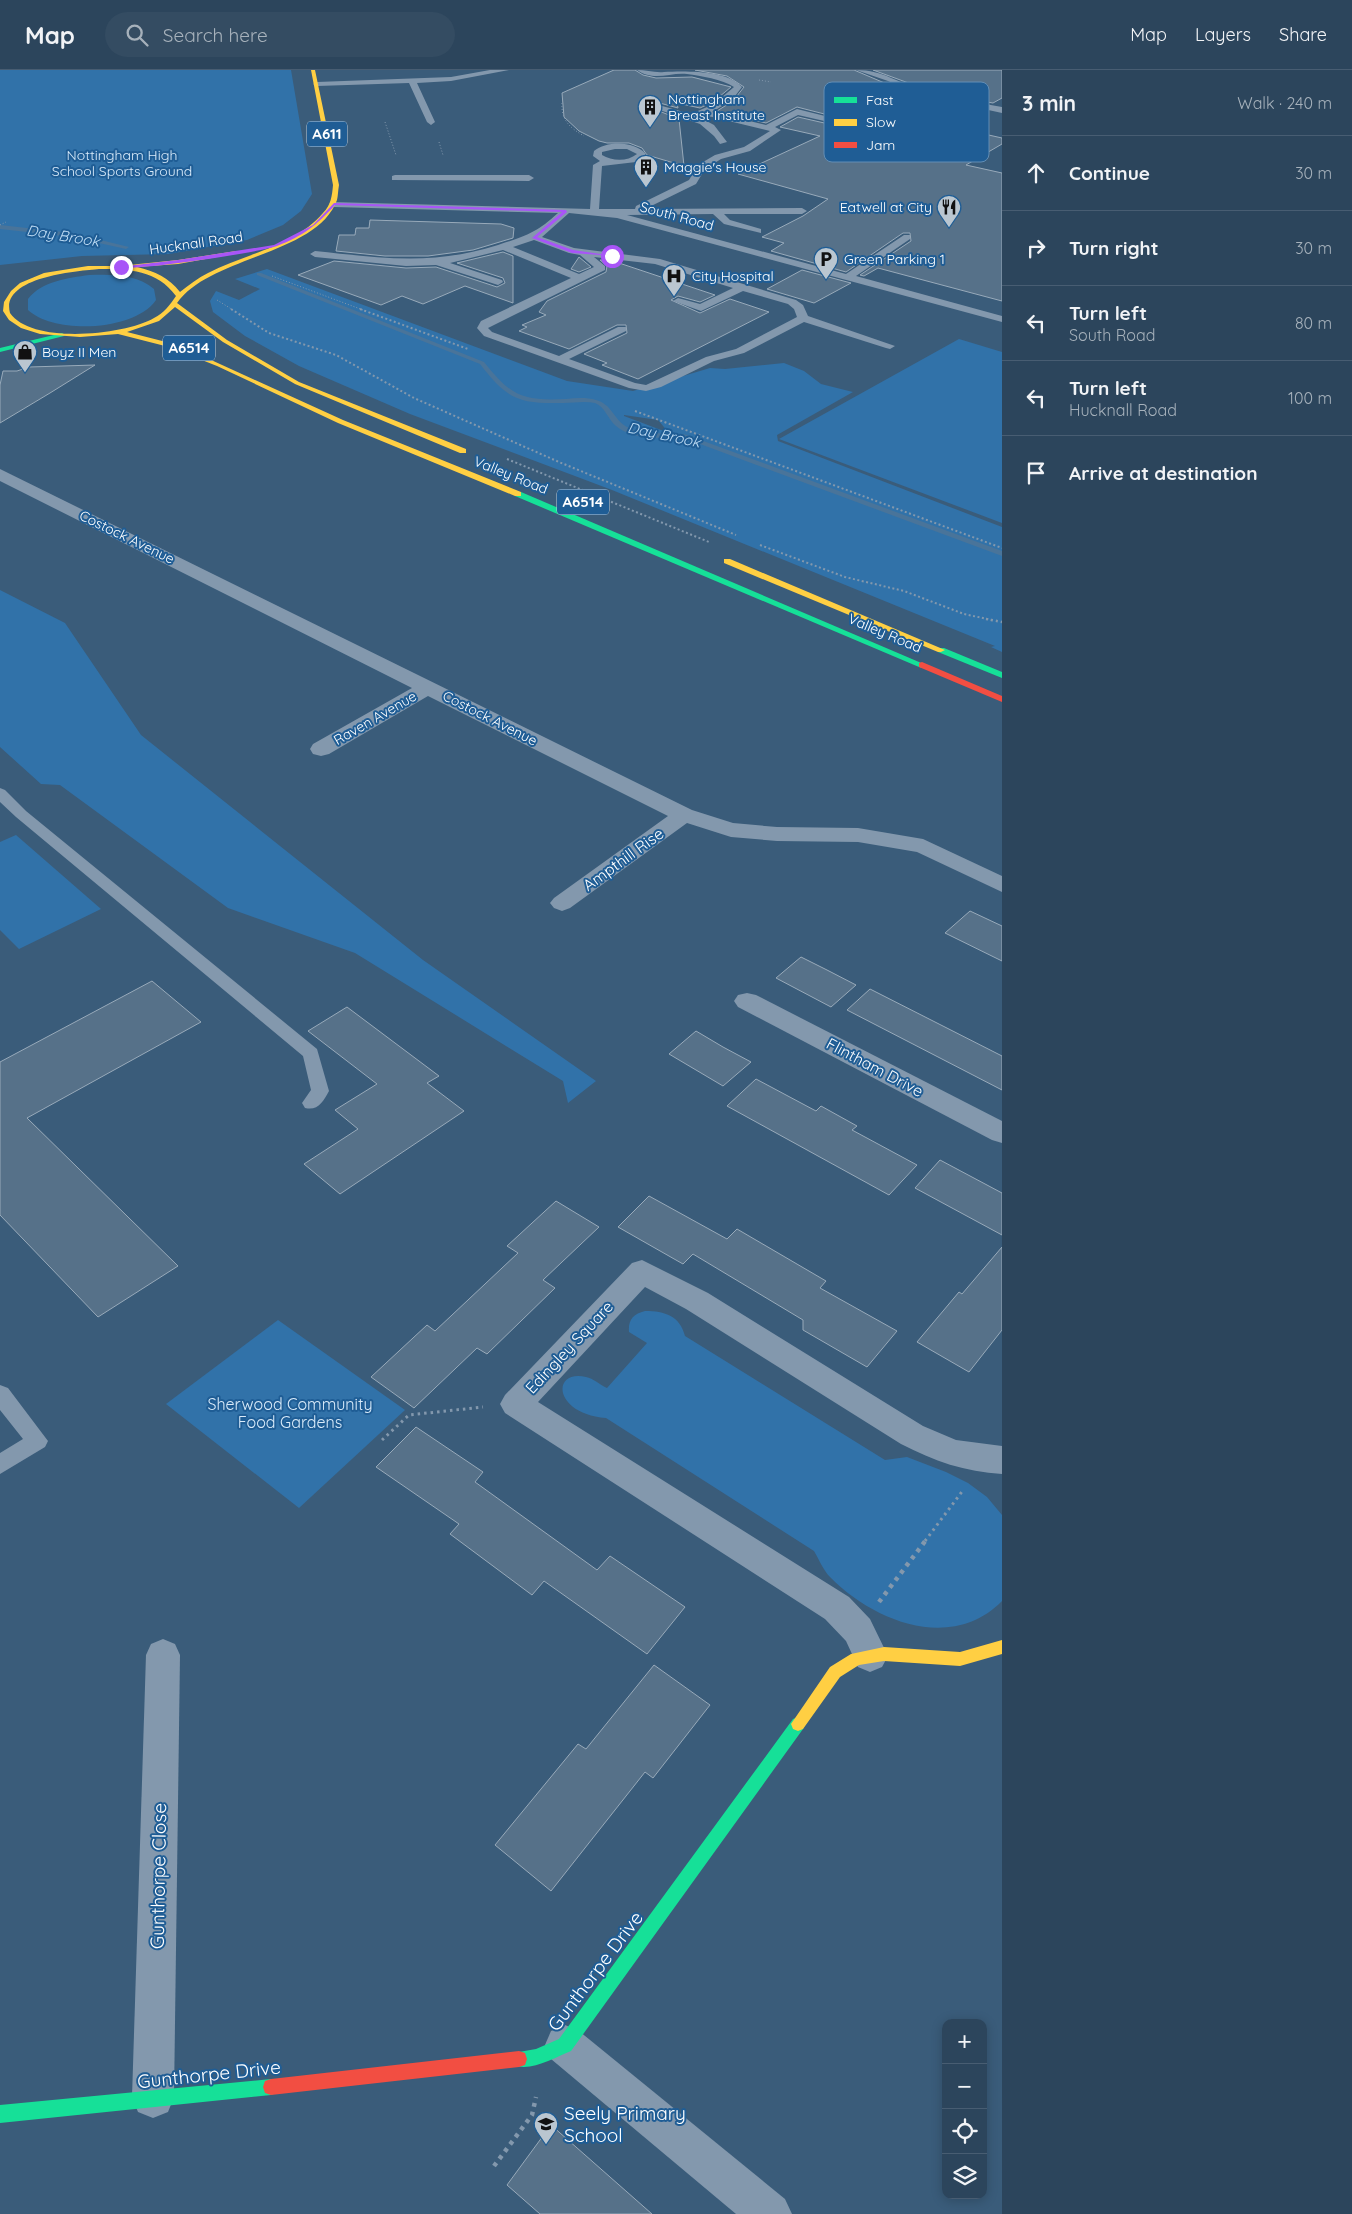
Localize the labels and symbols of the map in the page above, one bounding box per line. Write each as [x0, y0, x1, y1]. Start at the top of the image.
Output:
legend [824, 82, 989, 162]
place label: Nottingham Breast Institute [668, 90, 765, 124]
text: Fast [866, 91, 894, 109]
building icon: Nottingham Breast Institute [637, 94, 663, 128]
text: Slow [866, 113, 896, 131]
road number: A611 [307, 122, 347, 146]
text: Jam [866, 136, 895, 154]
park label: Nottingham High School Sports Ground [52, 146, 192, 180]
building icon: Maggie's House [633, 154, 659, 188]
place label: Maggie's House [664, 158, 767, 176]
restaurant icon: Eatwell at City [936, 194, 962, 228]
street label: South Road [638, 198, 716, 234]
place label: Eatwell at City [840, 198, 932, 216]
water label: Day Brook [25, 220, 103, 251]
street label: Hucknall Road [148, 228, 244, 258]
route start [601, 245, 624, 268]
parking icon: Green Parking 1 [813, 246, 839, 280]
place label: Green Parking 1 [844, 250, 945, 268]
route end [110, 256, 133, 279]
hospital icon: City Hospital [661, 263, 687, 297]
place label: City Hospital [692, 267, 774, 285]
road number: A6514 [163, 336, 215, 360]
shop icon: Boyz II Men [12, 339, 38, 373]
place label: Boyz II Men [42, 343, 116, 361]
water label: Day Brook [626, 418, 704, 452]
street label: Valley Road [471, 452, 551, 498]
road number: A6514 [557, 490, 609, 514]
street label: Costock Avenue [76, 506, 178, 568]
street label: Valley Road [845, 609, 925, 657]
street label: Costock Avenue [440, 686, 540, 750]
street label: Raven Avenue [330, 687, 420, 749]
street label: Ampthill Rise [579, 823, 667, 895]
street label: Flintham Drive [823, 1033, 927, 1101]
street label: Edingley Square [521, 1296, 617, 1398]
park label: Sherwood Community Food Gardens [207, 1394, 373, 1432]
street label: Gunthorpe Close [145, 1803, 171, 1949]
street label: Gunthorpe Drive [542, 1906, 648, 2036]
street label: Gunthorpe Drive [136, 2055, 282, 2093]
place label: Seely Primary School [564, 2101, 686, 2147]
school or university icon: Seely Primary School [533, 2111, 559, 2145]

